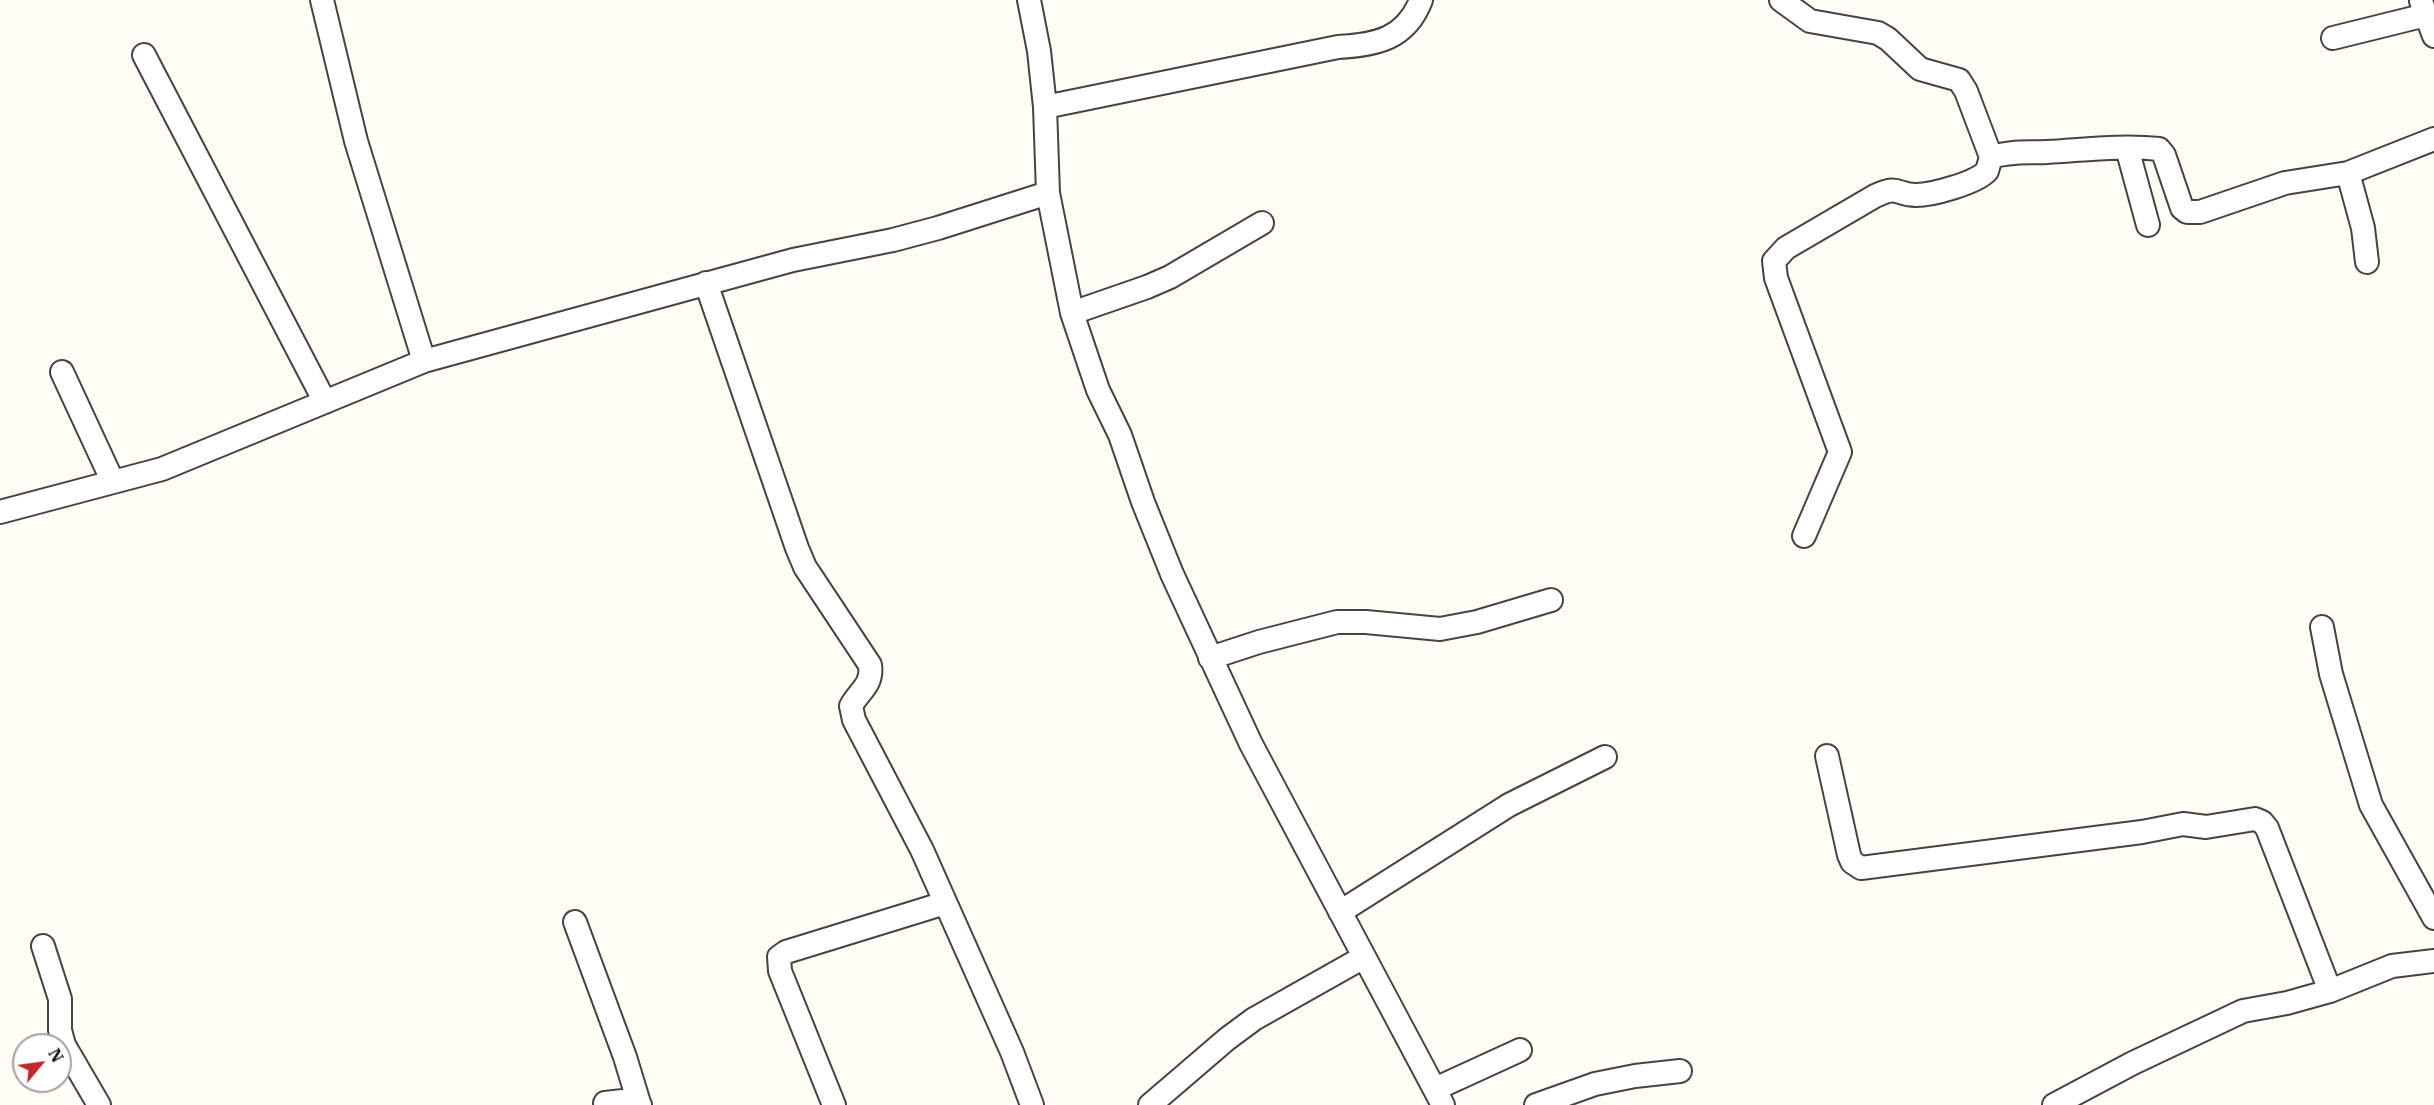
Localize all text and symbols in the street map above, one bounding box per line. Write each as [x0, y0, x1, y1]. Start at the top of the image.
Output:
north arrow [12, 1033, 72, 1093]
text: N [44, 1045, 68, 1066]

